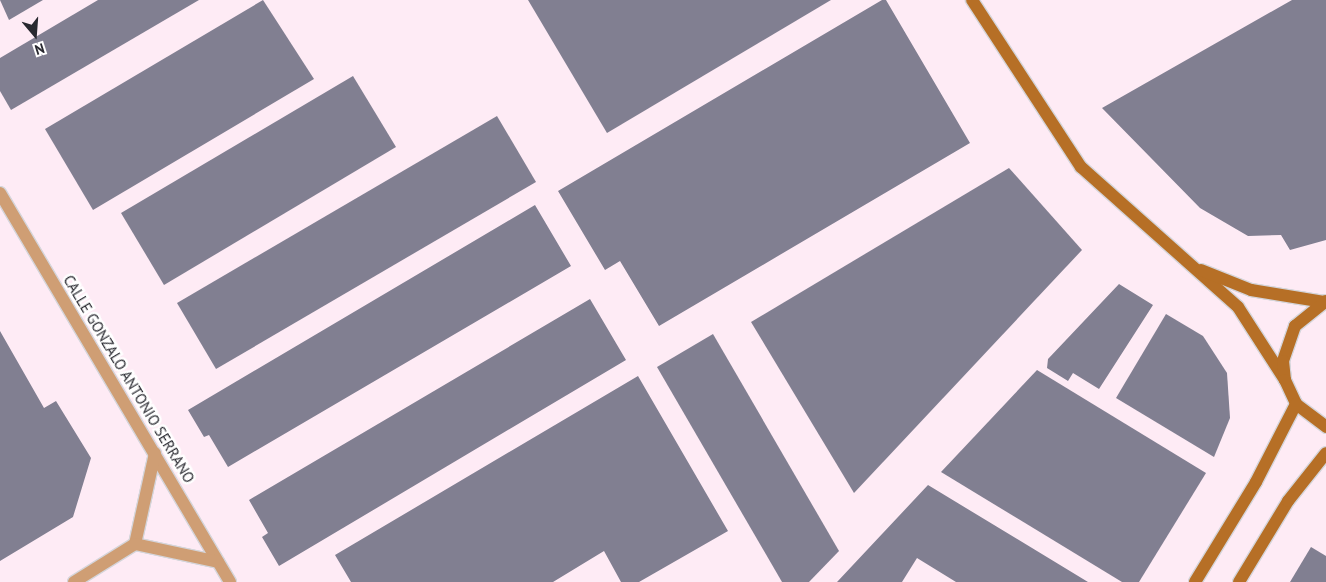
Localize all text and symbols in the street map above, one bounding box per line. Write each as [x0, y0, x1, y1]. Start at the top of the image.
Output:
north arrow [10, 10, 60, 60]
text: N [32, 39, 47, 59]
street label: CALLE GONZALO ANTONIO SERRANO [60, 272, 198, 486]

